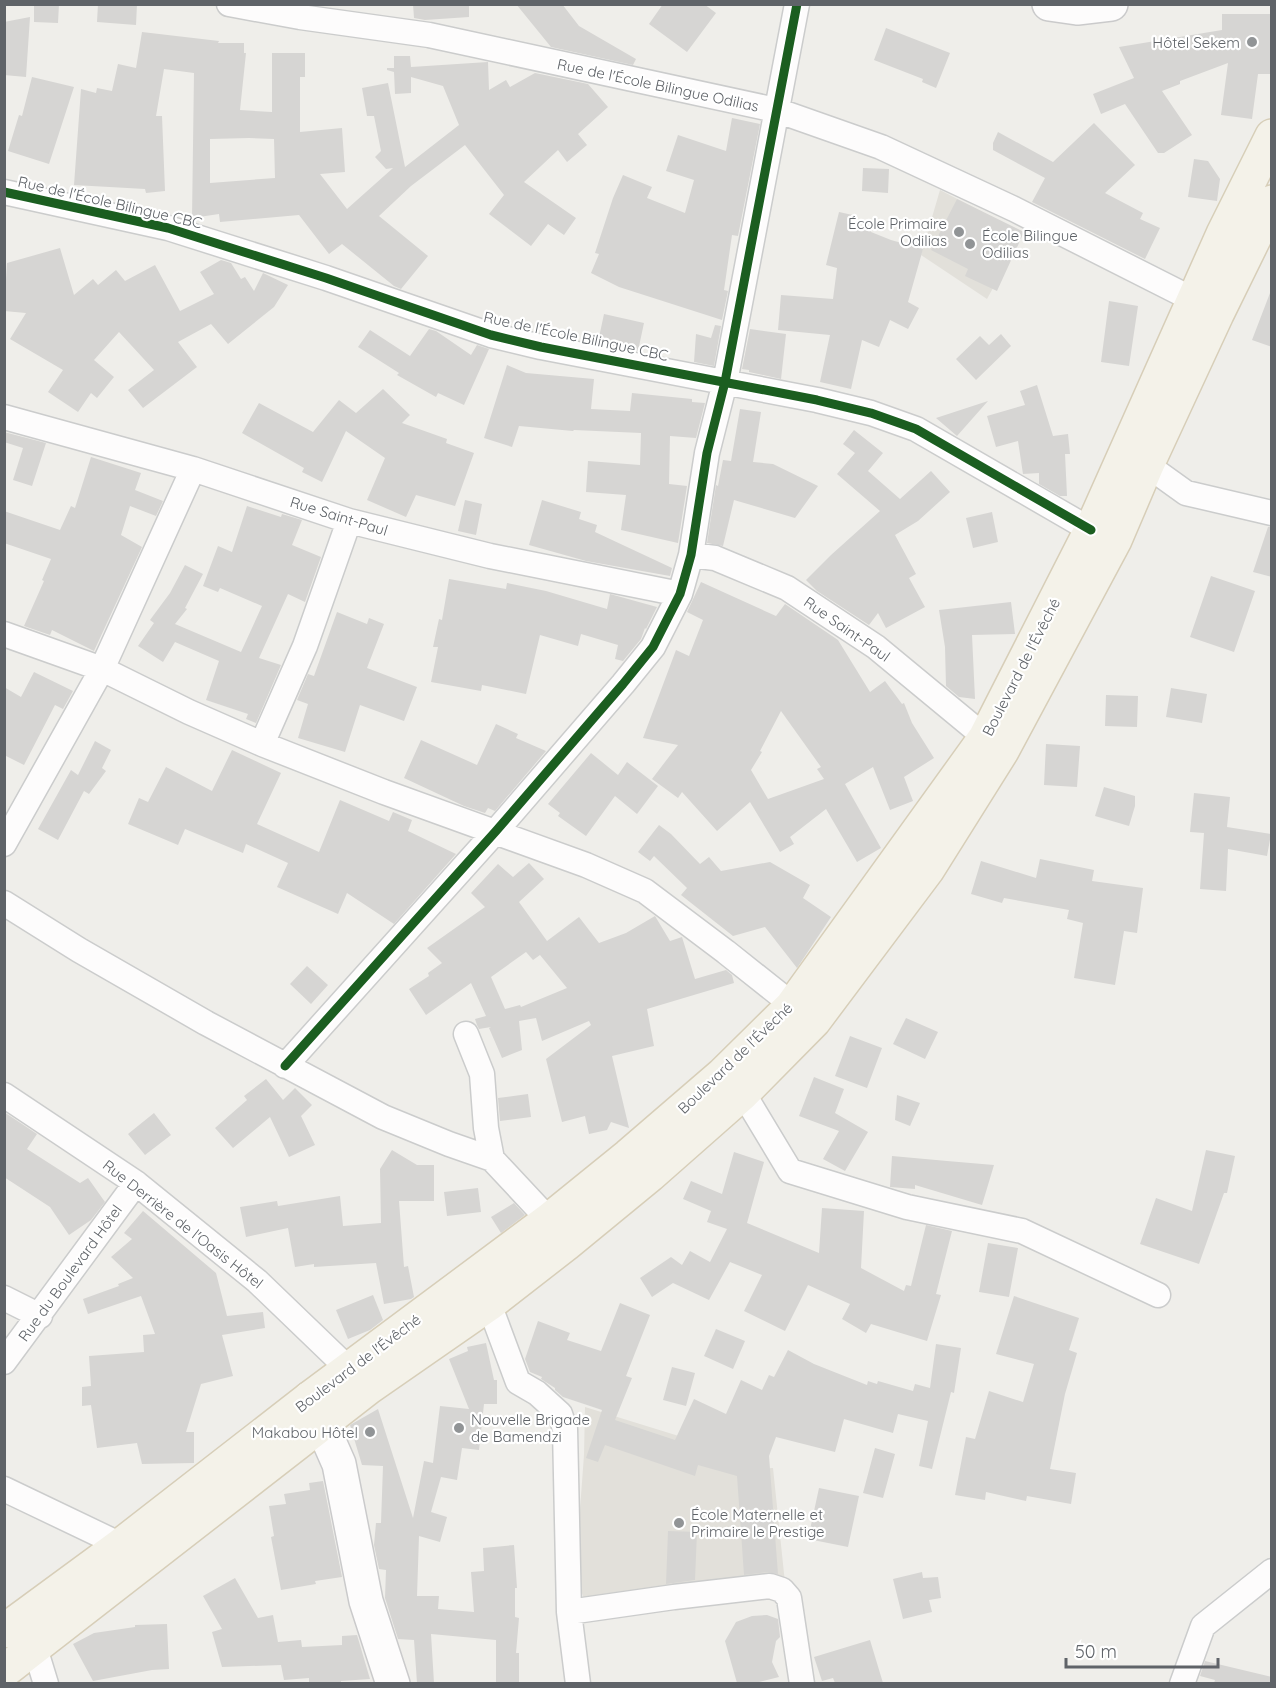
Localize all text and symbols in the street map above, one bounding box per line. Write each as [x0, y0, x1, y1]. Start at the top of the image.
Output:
place label: Hôtel Sekem [1152, 33, 1240, 52]
marker: Hôtel Sekem [1245, 35, 1259, 49]
street label: Rue de l'École Bilingue Odilias [555, 54, 761, 116]
street label: Rue de l'École Bilingue CBC [16, 172, 204, 232]
place label: École Primaire Odilias [848, 214, 947, 250]
marker: École Primaire Odilias [952, 225, 966, 239]
place label: École Bilingue Odilias [982, 226, 1078, 262]
marker: École Bilingue Odilias [963, 237, 977, 251]
street label: Rue de l'École Bilingue CBC [482, 307, 670, 365]
street label: Rue Saint-Paul [288, 492, 390, 540]
street label: Rue Saint-Paul [800, 592, 894, 666]
street label: Boulevard de l'Évêché [978, 595, 1064, 739]
street label: Boulevard de l'Évêché [674, 998, 796, 1118]
street label: Rue Derrière de l'Oasis Hôtel [99, 1155, 267, 1293]
street label: Rue du Boulevard Hôtel [14, 1201, 126, 1345]
street label: Boulevard de l'Évêché [291, 1310, 425, 1416]
place label: Nouvelle Brigade de Bamendzi [471, 1410, 590, 1446]
marker: Nouvelle Brigade de Bamendzi [452, 1421, 466, 1435]
place label: Makabou Hôtel [252, 1423, 358, 1442]
marker: Makabou Hôtel [363, 1425, 377, 1439]
place label: École Maternelle et Primaire le Prestige [691, 1505, 825, 1541]
marker: École Maternelle et Primaire le Prestige [672, 1516, 686, 1530]
scale bar [1066, 1631, 1218, 1669]
text: 50 m [1075, 1640, 1117, 1663]

